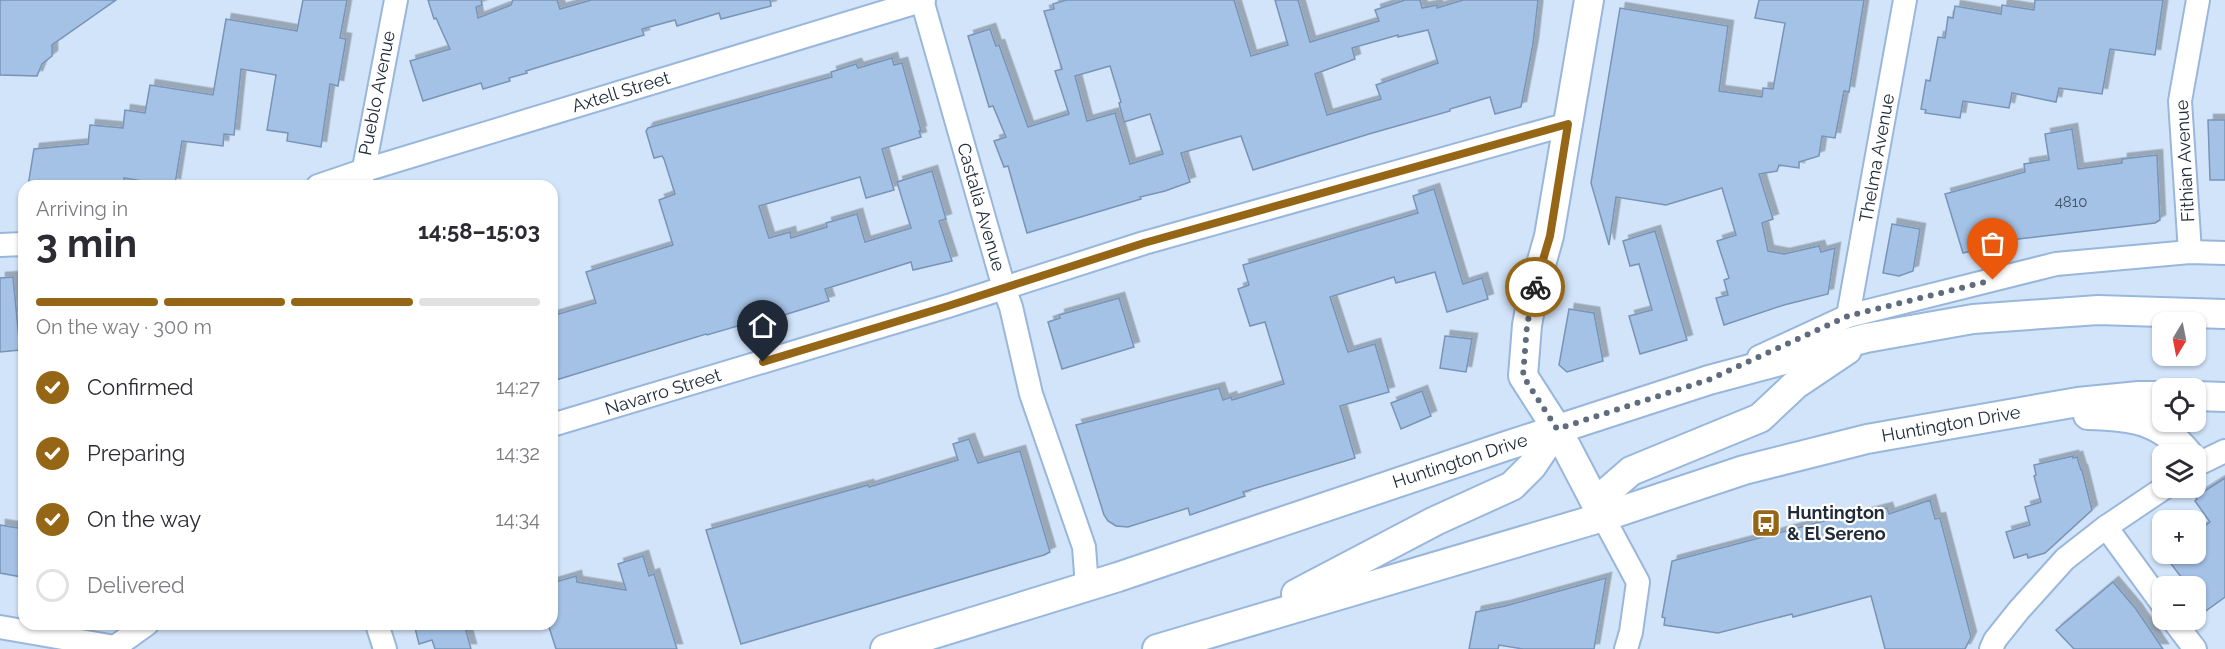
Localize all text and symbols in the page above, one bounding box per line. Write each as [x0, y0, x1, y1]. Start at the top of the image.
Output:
street label: Pueblo Avenue [354, 28, 399, 157]
street label: Axtell Street [569, 67, 672, 116]
street label: Thelma Avenue [1855, 91, 1898, 224]
street label: Fithian Avenue [2171, 99, 2198, 223]
street label: Castalia Avenue [953, 140, 1010, 274]
house number: 4810 [2055, 193, 2087, 211]
text: Arriving in [36, 197, 128, 221]
text: 14:58–15:03 [418, 218, 540, 244]
pin [1967, 218, 2018, 280]
text: 3 min [36, 220, 137, 266]
icon: bag [1976, 227, 2009, 260]
courier [1505, 257, 1565, 317]
icon: bike [1519, 271, 1552, 304]
pin [737, 300, 788, 362]
icon: home [746, 309, 779, 342]
north arrow [2152, 312, 2206, 366]
map controls [2152, 312, 2206, 630]
text: On the way · 300 m [36, 315, 212, 339]
street label: Navarro Street [602, 364, 723, 419]
icon: check [36, 371, 69, 404]
text: Confirmed [87, 374, 194, 400]
text: 14:27 [496, 375, 540, 399]
button: locate [2152, 378, 2206, 432]
street label: Huntington Drive [1880, 401, 2022, 446]
street label: Huntington Drive [1390, 429, 1530, 492]
icon: check [36, 437, 69, 470]
text: Preparing [87, 440, 185, 466]
text: 14:32 [496, 441, 540, 465]
button: layers [2152, 444, 2206, 498]
place label: Huntington & El Sereno [1787, 502, 1886, 544]
icon: check [36, 503, 69, 536]
text: On the way [87, 506, 201, 532]
text: 14:34 [495, 507, 540, 531]
bus stop icon: Huntington & El Sereno [1750, 507, 1782, 539]
button: + [2152, 510, 2206, 564]
text: Delivered [87, 572, 185, 598]
button: − [2152, 576, 2206, 630]

